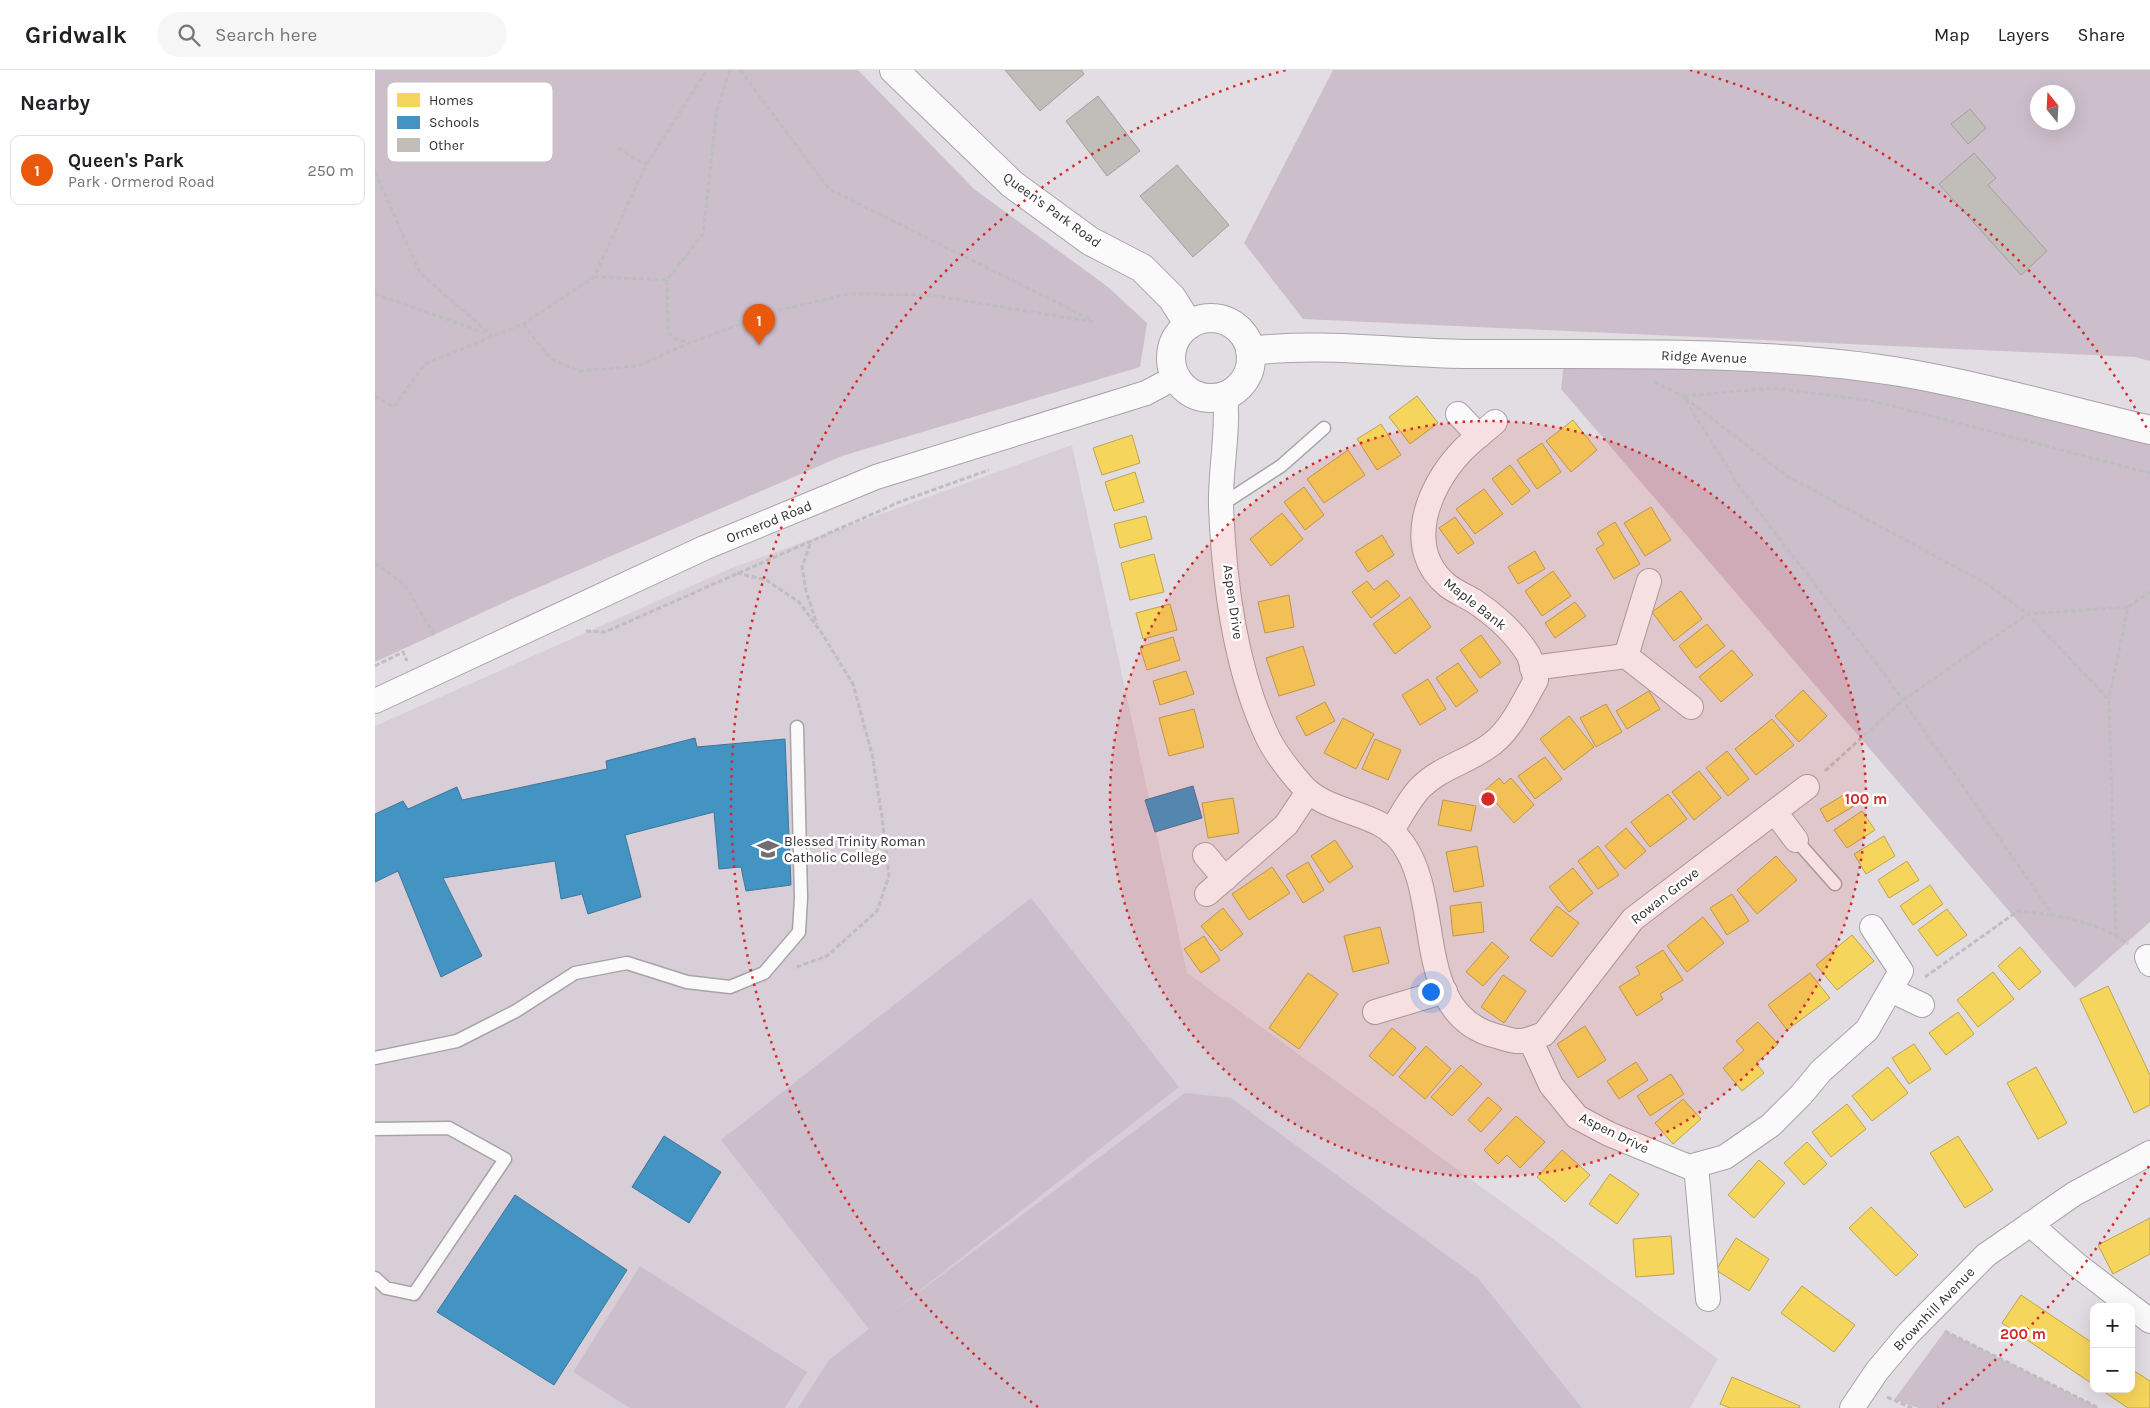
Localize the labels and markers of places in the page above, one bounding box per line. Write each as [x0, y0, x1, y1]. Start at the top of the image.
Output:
pin: 1 [743, 304, 775, 345]
centre of rings [1479, 790, 1497, 808]
place label: Blessed Trinity Roman Catholic College [784, 833, 926, 866]
school or university icon: Blessed Trinity Roman Catholic College [755, 836, 781, 862]

